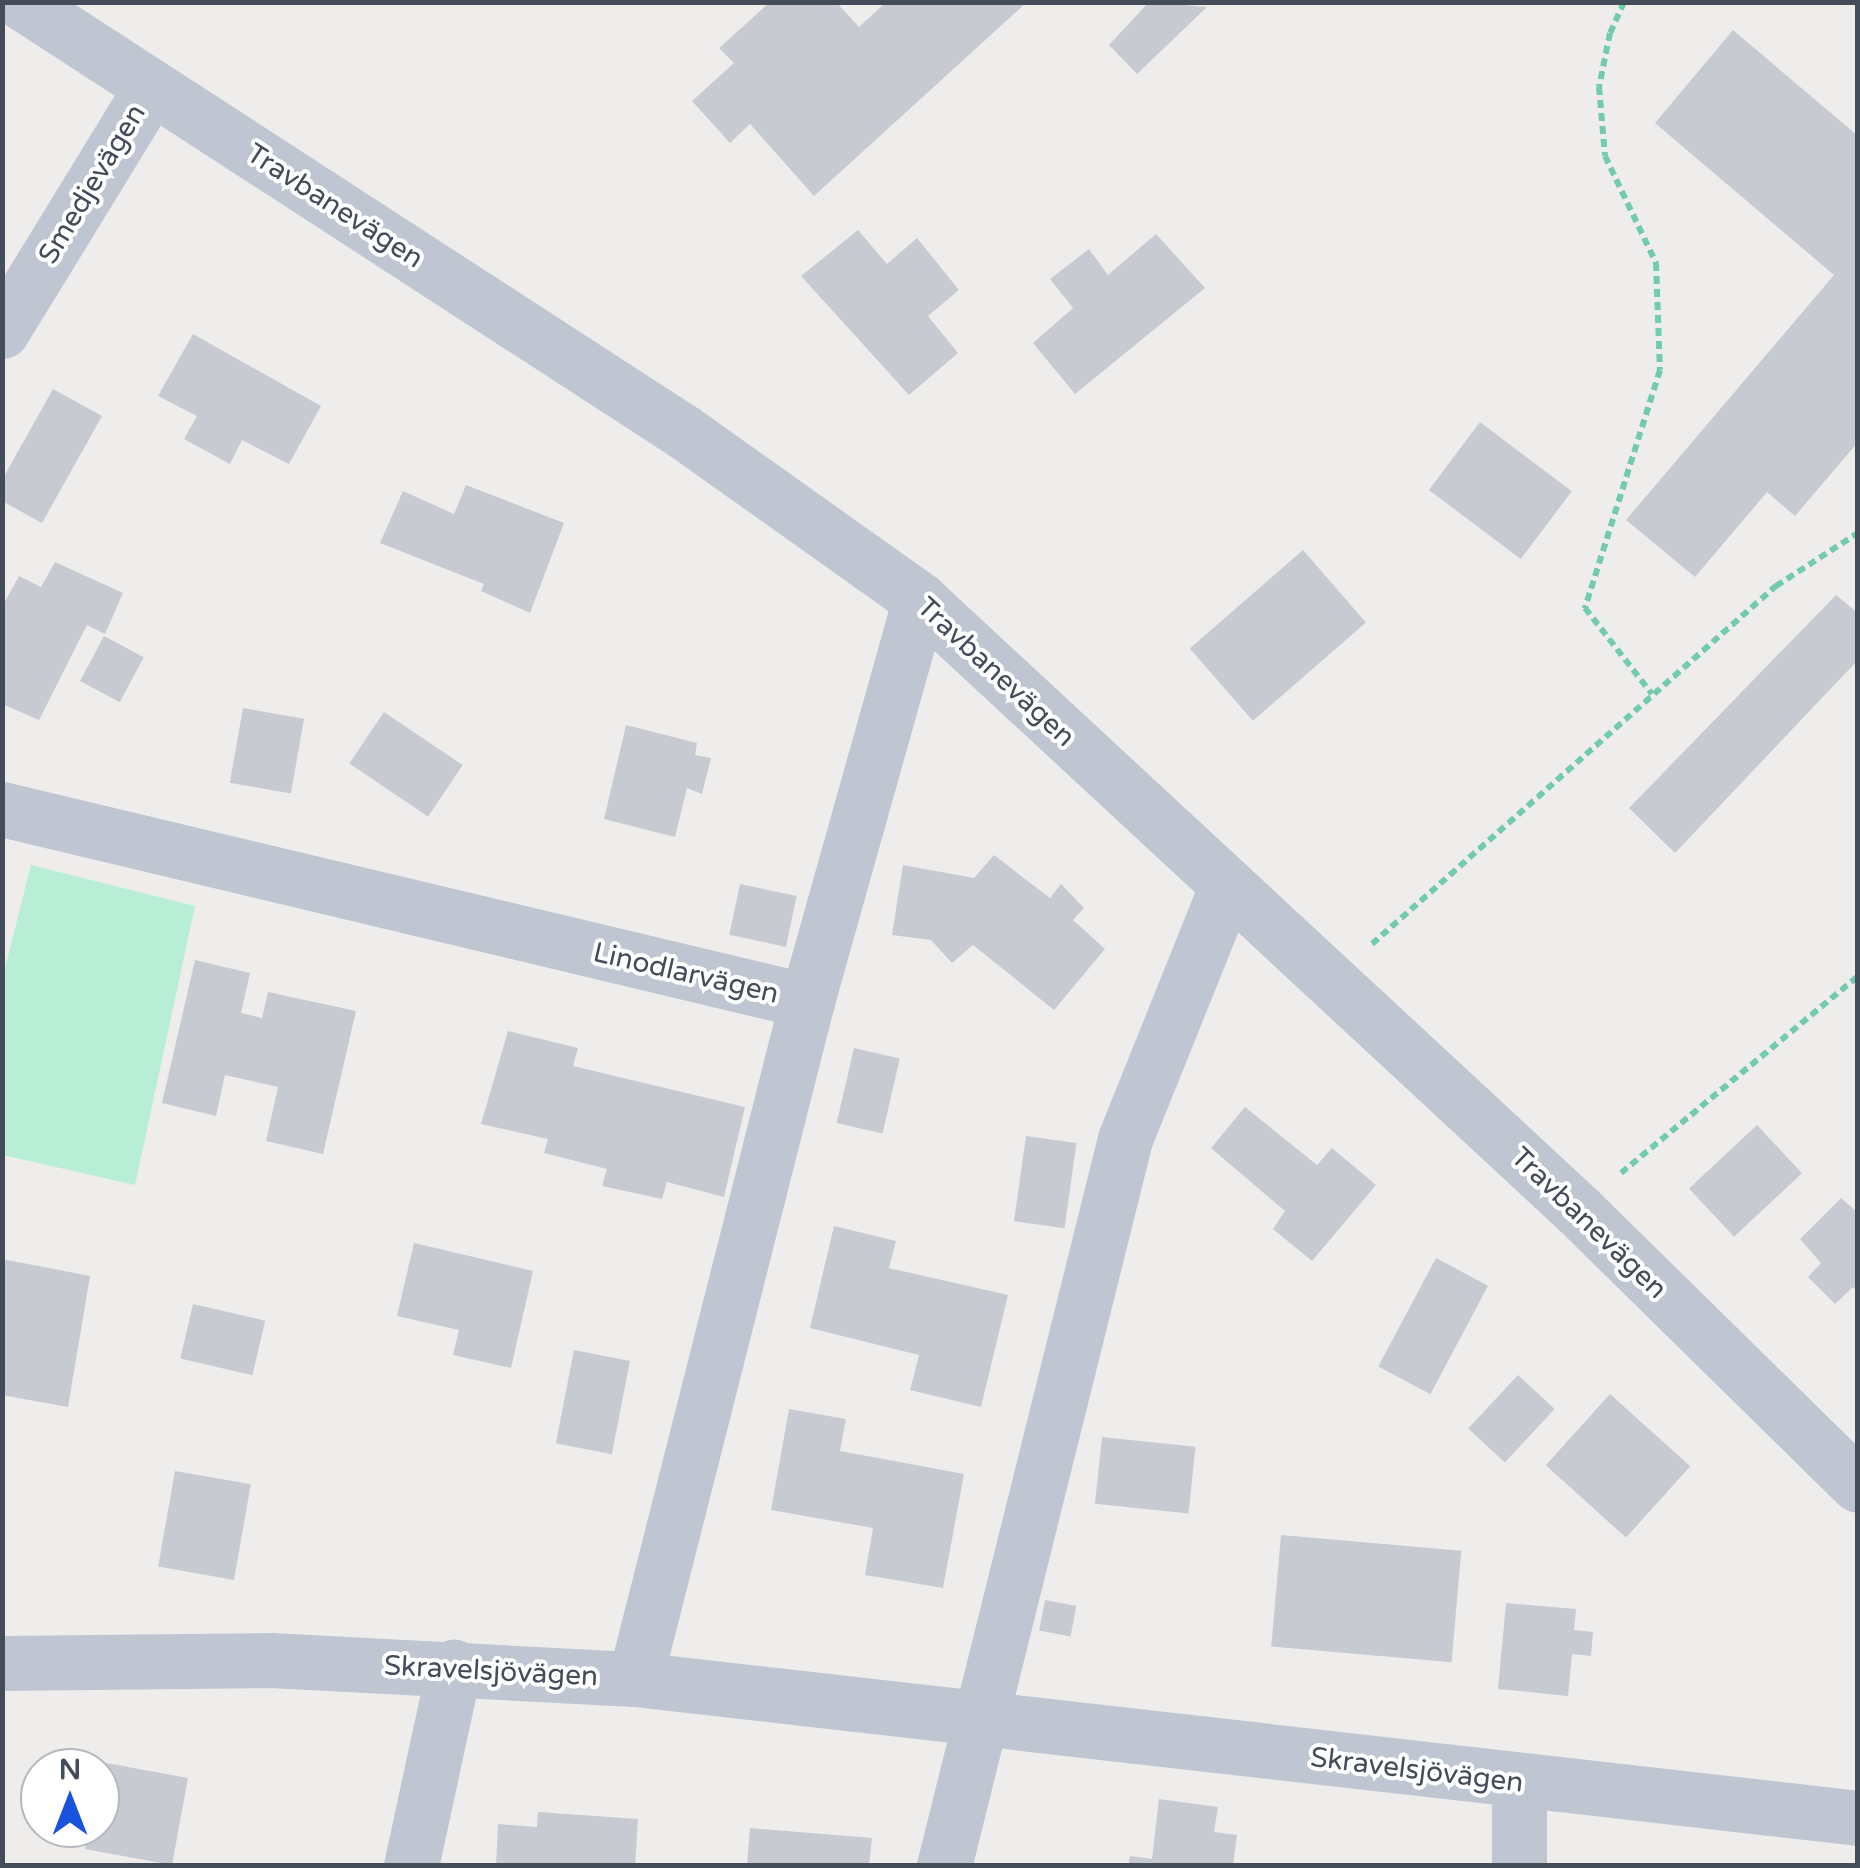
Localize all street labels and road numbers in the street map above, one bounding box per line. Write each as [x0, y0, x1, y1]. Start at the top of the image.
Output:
street label: Smedjevägen [31, 98, 153, 270]
street label: Travbanevägen [240, 136, 430, 276]
street label: Travbanevägen [910, 590, 1082, 754]
street label: Linodlarvägen [590, 935, 782, 1011]
street label: Travbanevägen [1504, 1140, 1674, 1306]
street label: Skravelsjövägen [383, 1649, 599, 1693]
street label: Skravelsjövägen [1309, 1740, 1525, 1800]

